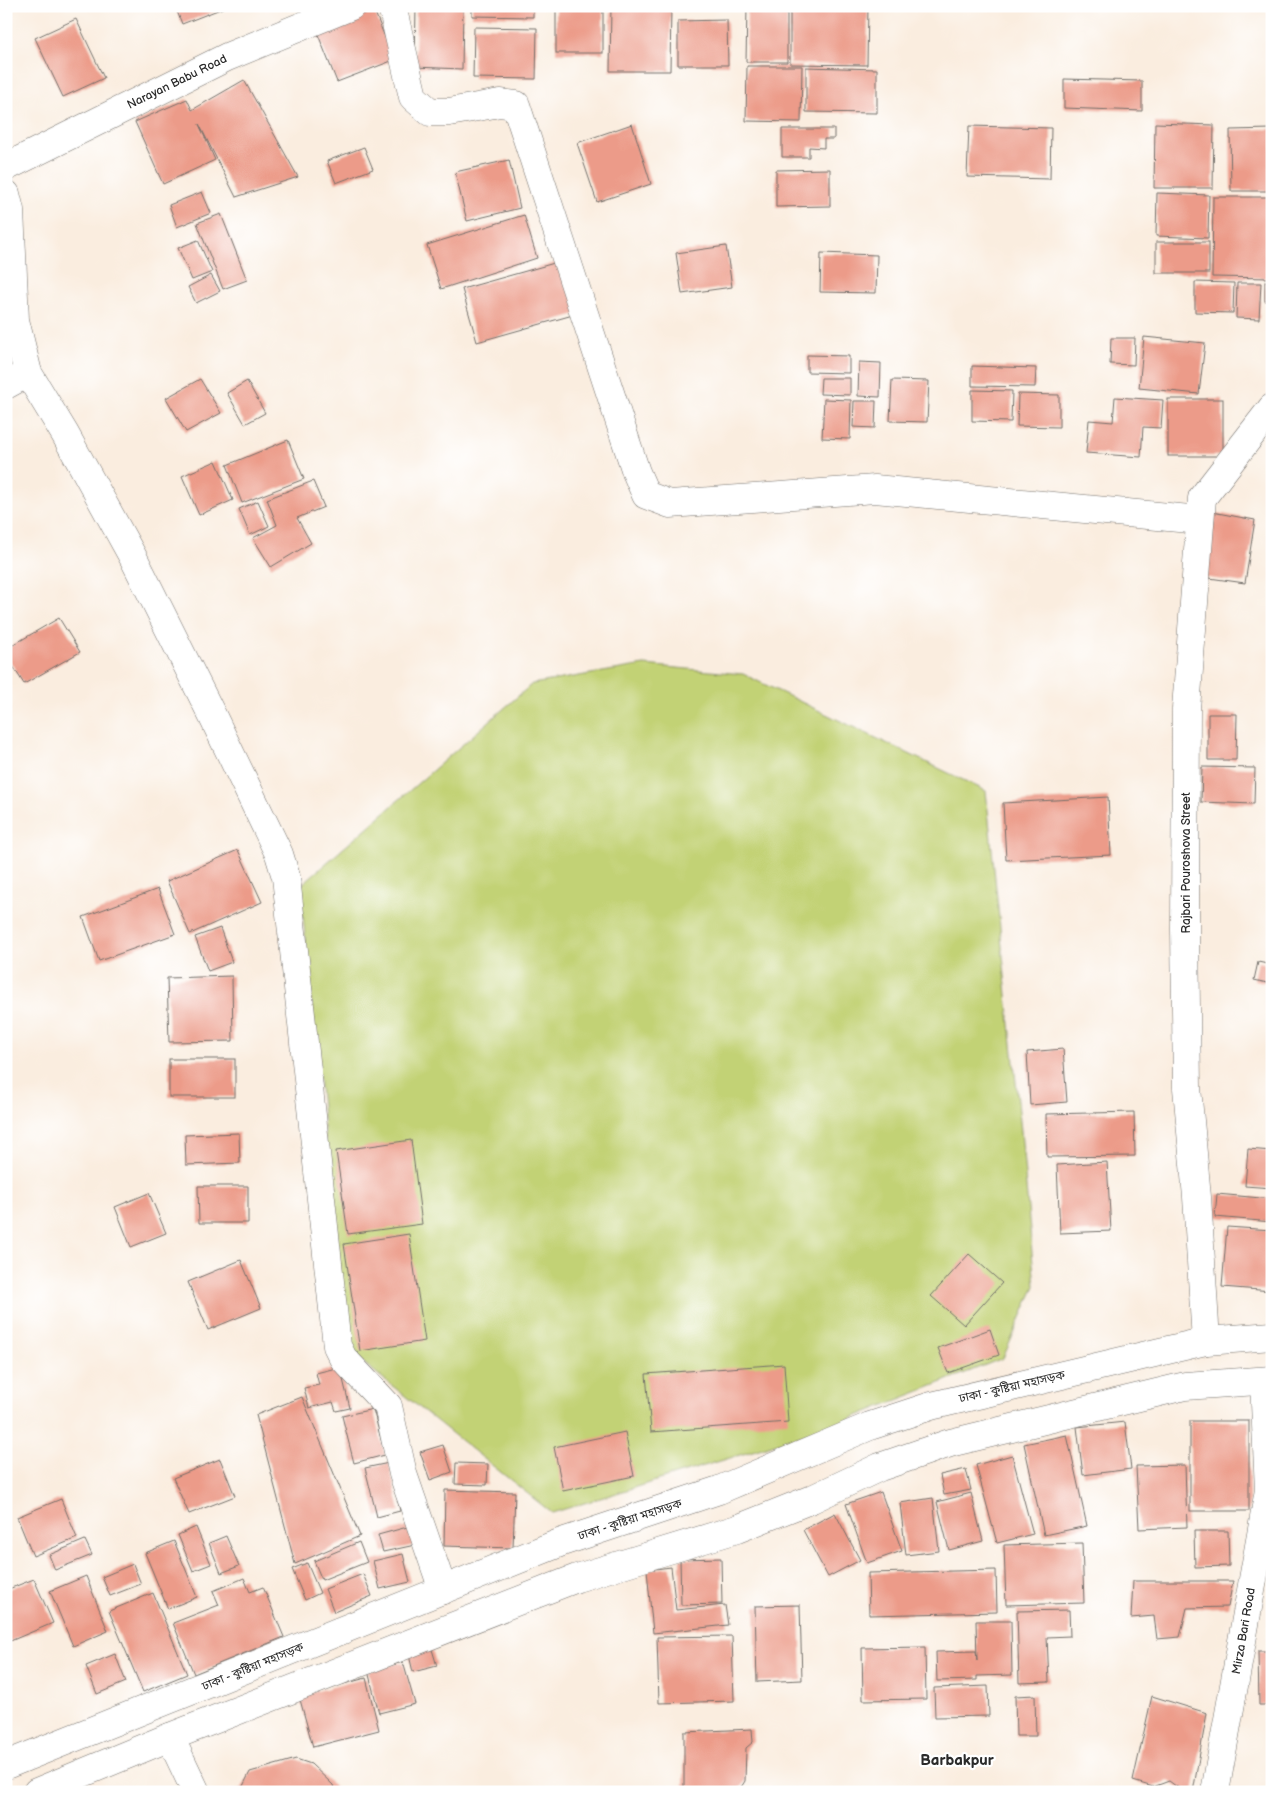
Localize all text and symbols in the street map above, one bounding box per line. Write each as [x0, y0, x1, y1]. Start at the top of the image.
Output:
street label: Narayan Babu Road [125, 51, 229, 113]
street label: Rajbari Pouroshova Street [1179, 792, 1194, 934]
street label: ঢাকা - কুষ্টিয়া মহাসড়ক [956, 1366, 1067, 1407]
street label: ঢাকা - কুষ্টিয়া মহাসড়ক [575, 1495, 684, 1544]
street label: Mirza Bari Road [1229, 1586, 1259, 1676]
street label: ঢাকা - কুষ্টিয়া মহাসড়ক [199, 1639, 306, 1695]
district label: Barbakpur [920, 1751, 995, 1770]

